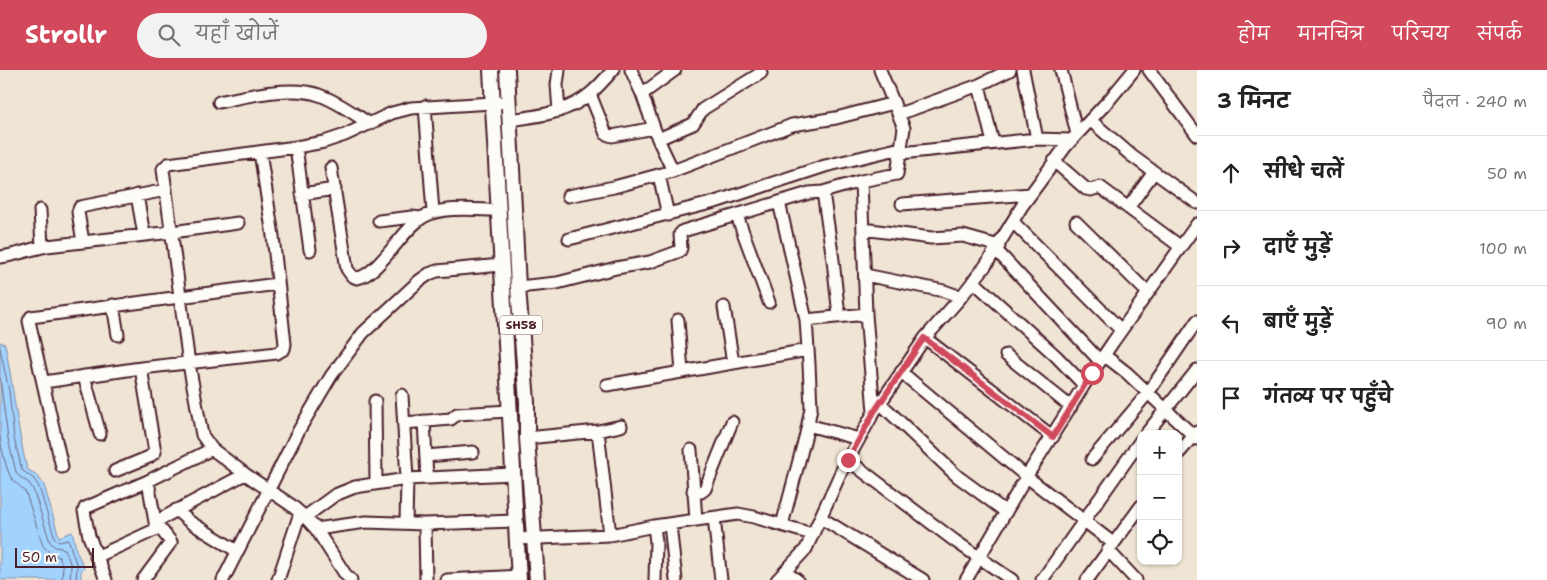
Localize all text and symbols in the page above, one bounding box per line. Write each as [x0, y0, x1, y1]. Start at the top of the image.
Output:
search box [137, 13, 487, 58]
text: Strollr [25, 19, 107, 51]
icon: search [155, 21, 183, 49]
text: यहाँ खोजें [195, 21, 278, 46]
text: होम [1238, 22, 1270, 46]
text: मानचित्र [1298, 22, 1364, 46]
text: परिचय [1392, 22, 1449, 46]
text: संपर्क [1477, 22, 1522, 46]
text: 3 मिनट [1217, 87, 1290, 115]
text: पैदल · 240 m [1423, 91, 1527, 112]
icon: ahead [1217, 159, 1245, 187]
text: सीधे चलें [1264, 159, 1343, 184]
text: 50 m [1487, 163, 1527, 184]
icon: right [1217, 234, 1245, 262]
text: दाएँ मुड़ें [1264, 234, 1332, 259]
text: 100 m [1479, 238, 1527, 259]
icon: left [1217, 309, 1245, 337]
text: बाएँ मुड़ें [1264, 309, 1332, 334]
text: 90 m [1486, 313, 1527, 334]
road number: SH58 [500, 316, 542, 334]
route start [1081, 362, 1104, 385]
icon: arrive [1217, 384, 1245, 412]
text: गंतव्य पर पहुँचे [1264, 384, 1393, 409]
map controls [1137, 430, 1182, 565]
button: + [1137, 430, 1182, 475]
route end [837, 449, 860, 472]
button: − [1137, 475, 1182, 520]
button: locate [1137, 520, 1182, 565]
scale bar [15, 545, 94, 568]
text: 50 m [22, 548, 57, 566]

